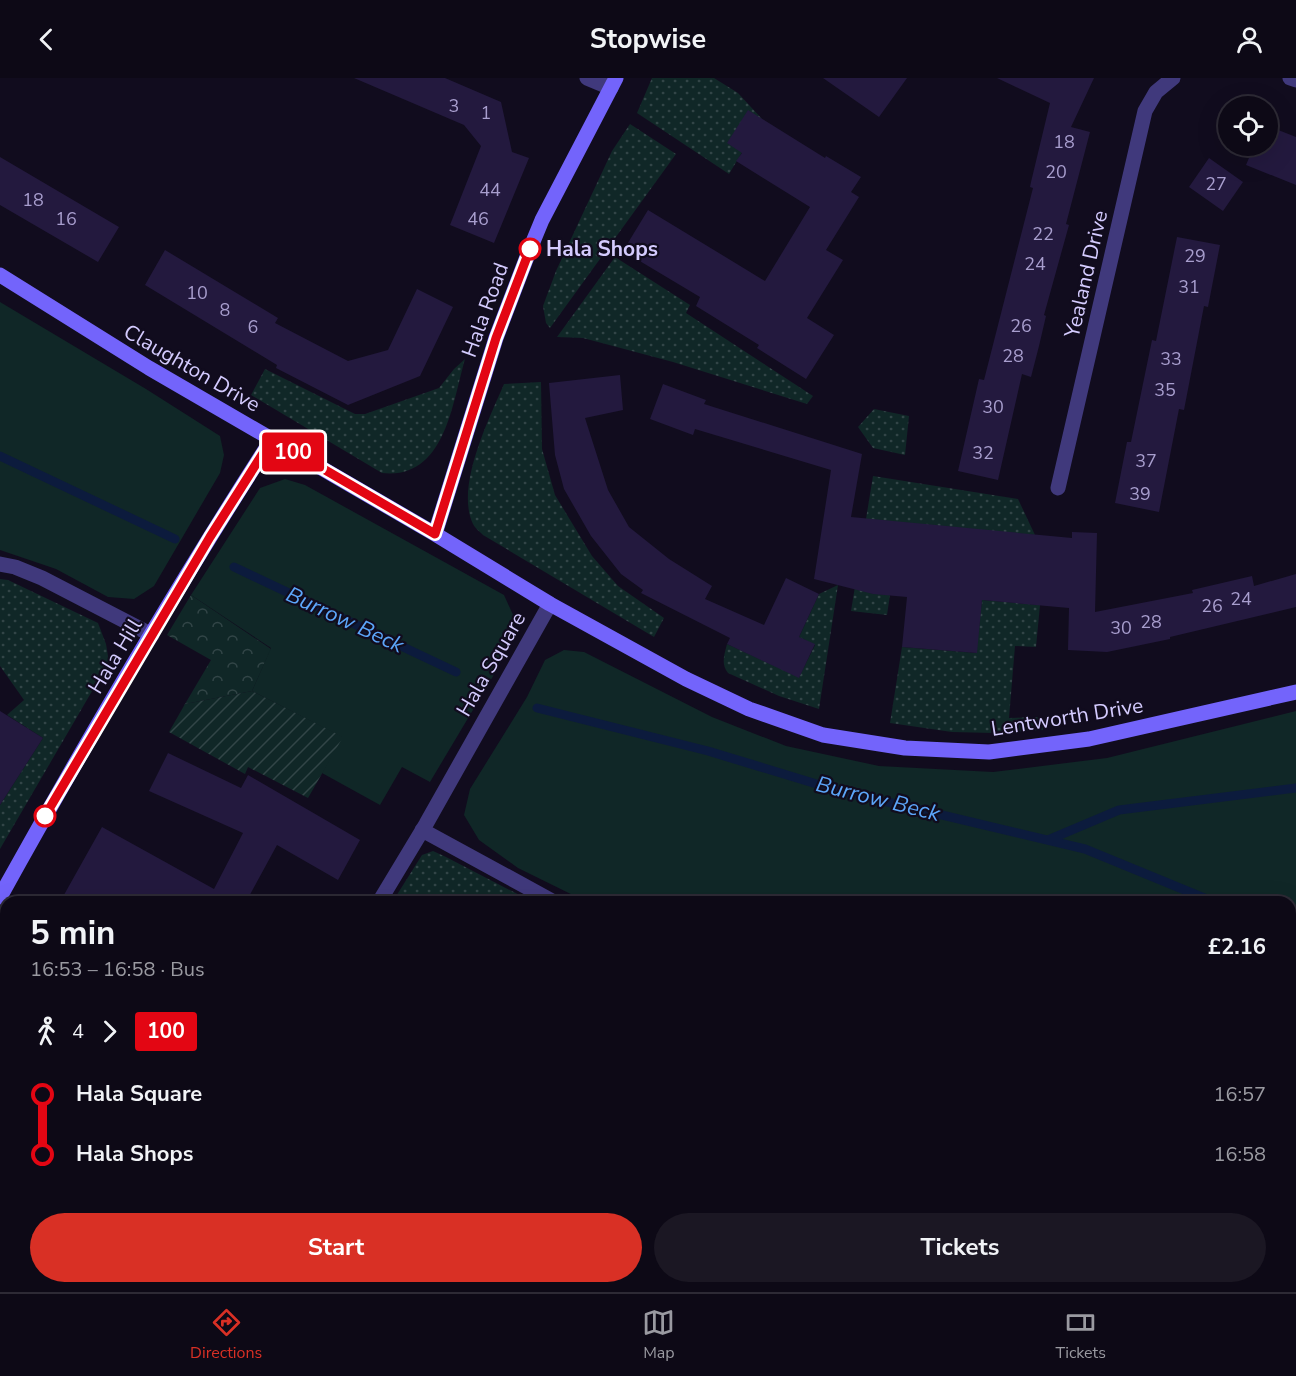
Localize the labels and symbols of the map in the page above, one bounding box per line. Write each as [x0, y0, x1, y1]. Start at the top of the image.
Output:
house number: 3 [449, 94, 459, 118]
house number: 1 [481, 101, 491, 125]
house number: 18 [1053, 130, 1075, 154]
house number: 20 [1045, 160, 1067, 184]
house number: 27 [1205, 172, 1227, 196]
house number: 44 [479, 178, 501, 202]
house number: 18 [22, 188, 44, 212]
house number: 16 [55, 207, 77, 231]
house number: 46 [467, 207, 489, 231]
street label: Yealand Drive [1058, 208, 1114, 341]
house number: 22 [1032, 222, 1054, 246]
place label: Hala Shops [546, 235, 658, 263]
marker: Hala Shops [519, 238, 541, 260]
house number: 29 [1184, 244, 1206, 268]
house number: 24 [1024, 252, 1046, 276]
street label: Hala Road [455, 259, 515, 361]
house number: 31 [1178, 275, 1200, 299]
house number: 10 [186, 281, 208, 305]
house number: 8 [220, 298, 230, 322]
house number: 26 [1010, 314, 1032, 338]
house number: 6 [248, 315, 258, 339]
street label: Claughton Drive [119, 317, 265, 419]
house number: 28 [1002, 344, 1024, 368]
house number: 33 [1160, 347, 1182, 371]
house number: 35 [1154, 378, 1176, 402]
house number: 30 [982, 395, 1004, 419]
line badge: 100 [258, 432, 328, 472]
house number: 32 [972, 441, 994, 465]
house number: 37 [1135, 449, 1157, 473]
house number: 39 [1129, 482, 1151, 506]
water label: Burrow Beck [281, 580, 410, 661]
house number: 24 [1230, 587, 1252, 611]
house number: 26 [1201, 594, 1223, 618]
street label: Hala Square [450, 607, 532, 721]
house number: 28 [1140, 610, 1162, 634]
street label: Hala Hill [82, 612, 149, 699]
house number: 30 [1110, 616, 1132, 640]
street label: Lentworth Drive [989, 691, 1145, 743]
water label: Burrow Beck [813, 769, 944, 829]
unlabelled marker [34, 805, 56, 827]

